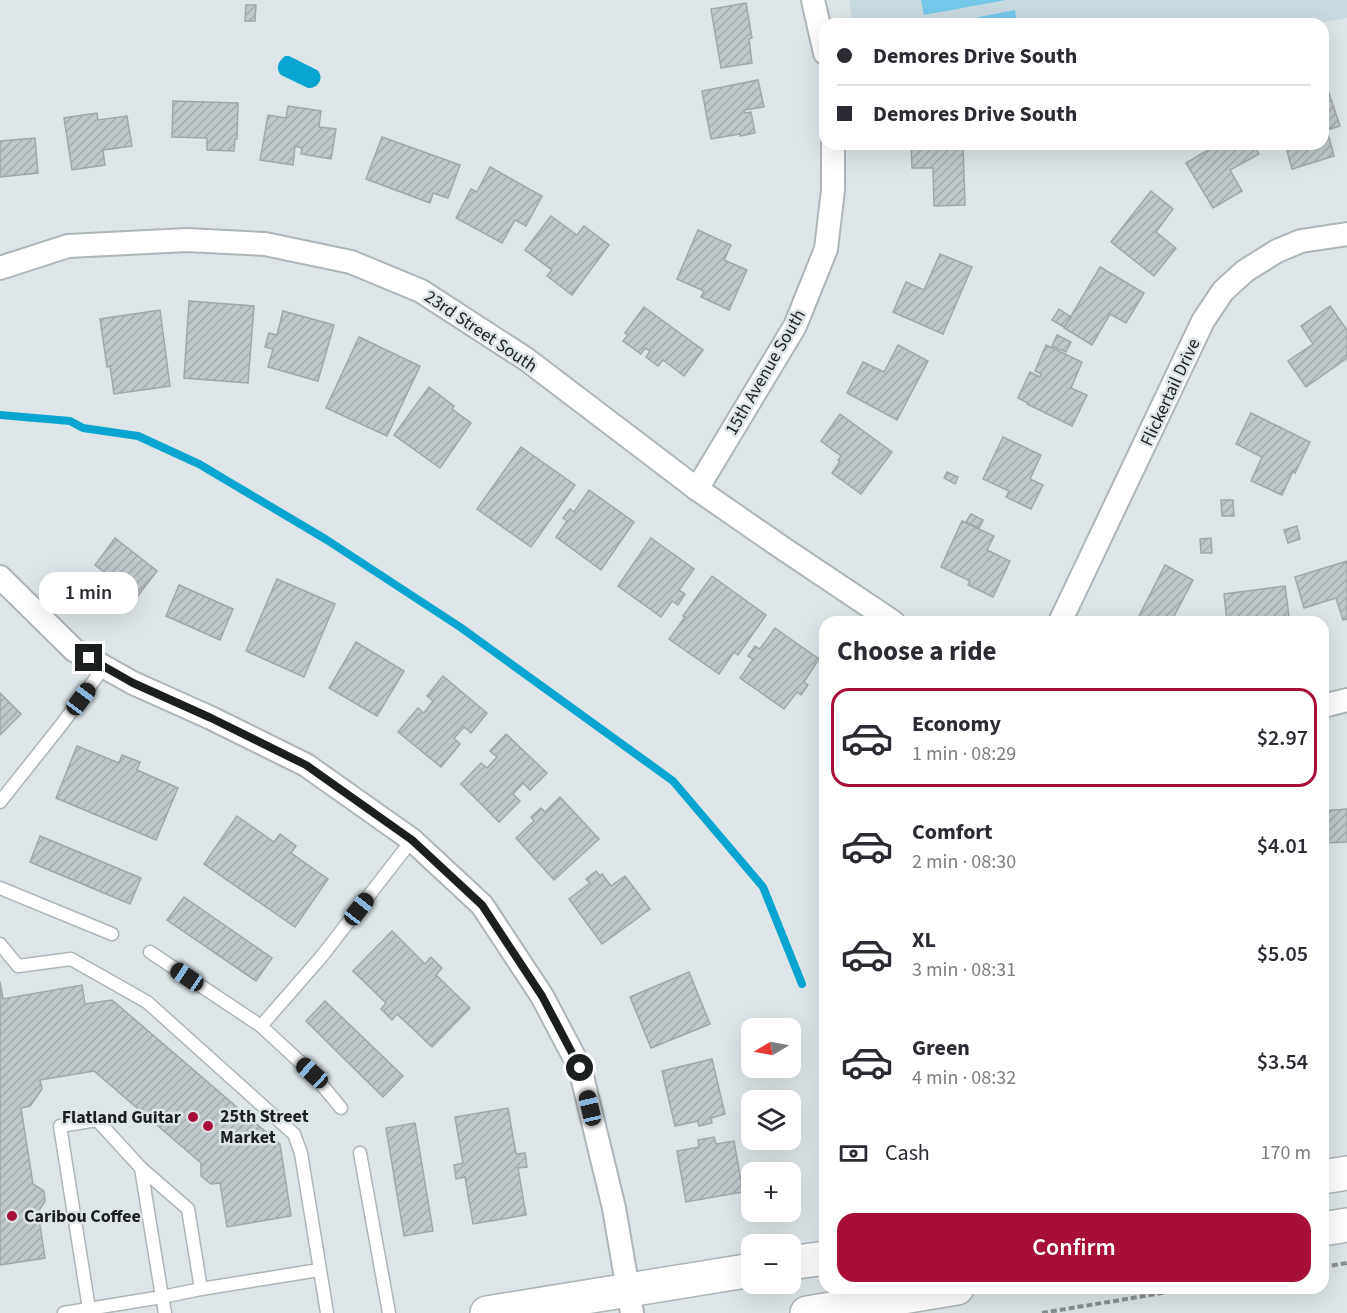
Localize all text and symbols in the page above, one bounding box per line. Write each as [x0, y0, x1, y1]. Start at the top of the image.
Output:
text: Demores Drive South [873, 40, 1077, 72]
text: Demores Drive South [873, 98, 1077, 130]
street label: 23rd Street South [419, 284, 542, 378]
street label: 15th Avenue South [719, 305, 812, 440]
street label: Flickertail Drive [1135, 334, 1206, 450]
callout: 1 min [40, 571, 138, 613]
text: 1 min [65, 579, 112, 607]
text: Choose a ride [837, 632, 997, 671]
route end [75, 644, 102, 671]
car [63, 679, 99, 719]
text: Economy [912, 708, 1001, 740]
icon: car [840, 711, 894, 765]
text: $2.97 [1257, 722, 1308, 754]
text: 1 min · 08:29 [912, 740, 1016, 768]
text: Comfort [912, 816, 993, 848]
icon: car [840, 819, 894, 873]
text: $4.01 [1257, 830, 1308, 862]
text: 2 min · 08:30 [912, 848, 1016, 876]
car [341, 889, 377, 929]
text: XL [912, 924, 936, 956]
icon: car [840, 927, 894, 981]
text: $5.05 [1257, 938, 1308, 970]
text: 3 min · 08:31 [912, 956, 1016, 984]
car [167, 959, 207, 995]
north arrow [741, 1018, 801, 1078]
map controls [741, 1018, 801, 1294]
text: Green [912, 1032, 970, 1064]
icon: car [840, 1035, 894, 1089]
text: $3.54 [1257, 1046, 1308, 1078]
car [293, 1054, 331, 1092]
route start [566, 1054, 593, 1081]
text: 4 min · 08:32 [912, 1064, 1016, 1092]
car [577, 1088, 603, 1128]
button: layers [741, 1090, 801, 1150]
place label: 25th Street Market [220, 1104, 309, 1150]
place label: Flatland Guitar [62, 1105, 182, 1130]
marker: Flatland Guitar [186, 1110, 200, 1124]
marker: 25th Street Market [201, 1119, 215, 1133]
icon: cash [837, 1137, 870, 1170]
text: Cash [885, 1137, 930, 1169]
text: 170 m [1261, 1139, 1311, 1167]
button: + [741, 1162, 801, 1222]
place label: Caribou Coffee [24, 1204, 141, 1229]
marker: Caribou Coffee [5, 1209, 19, 1223]
button: Confirm [837, 1213, 1311, 1282]
button: − [741, 1234, 801, 1294]

